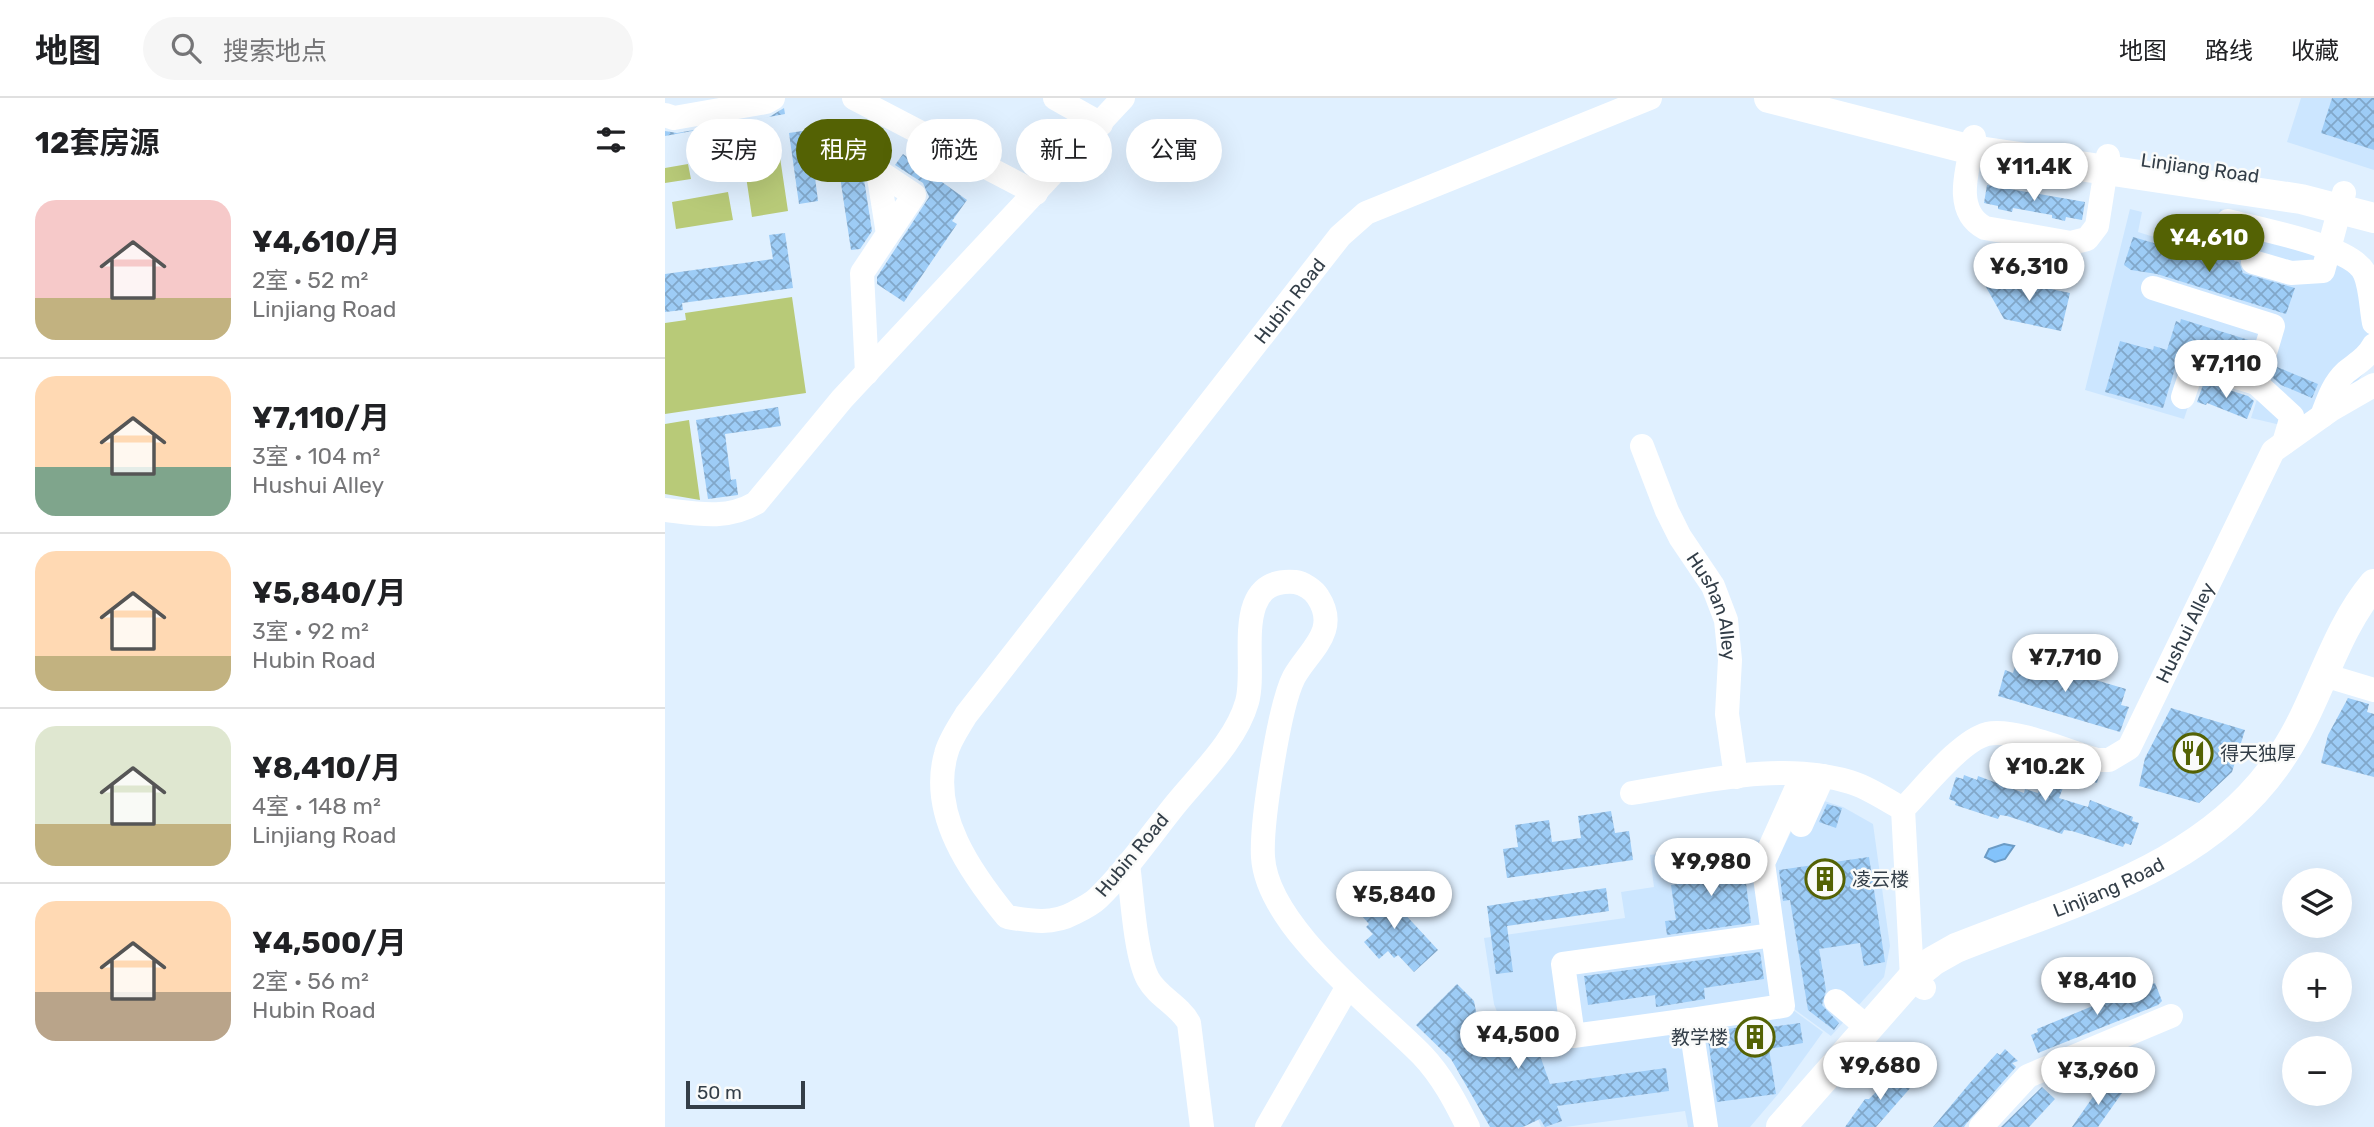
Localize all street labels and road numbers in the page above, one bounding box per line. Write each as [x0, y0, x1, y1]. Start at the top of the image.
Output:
street label: Linjiang Road [2139, 148, 2261, 188]
street label: Hubin Road [1249, 253, 1330, 348]
street label: Hushan Alley [1682, 548, 1741, 661]
street label: Hushui Alley [2151, 578, 2219, 687]
street label: Hubin Road [1090, 808, 1174, 902]
street label: Linjiang Road [2050, 852, 2168, 922]

